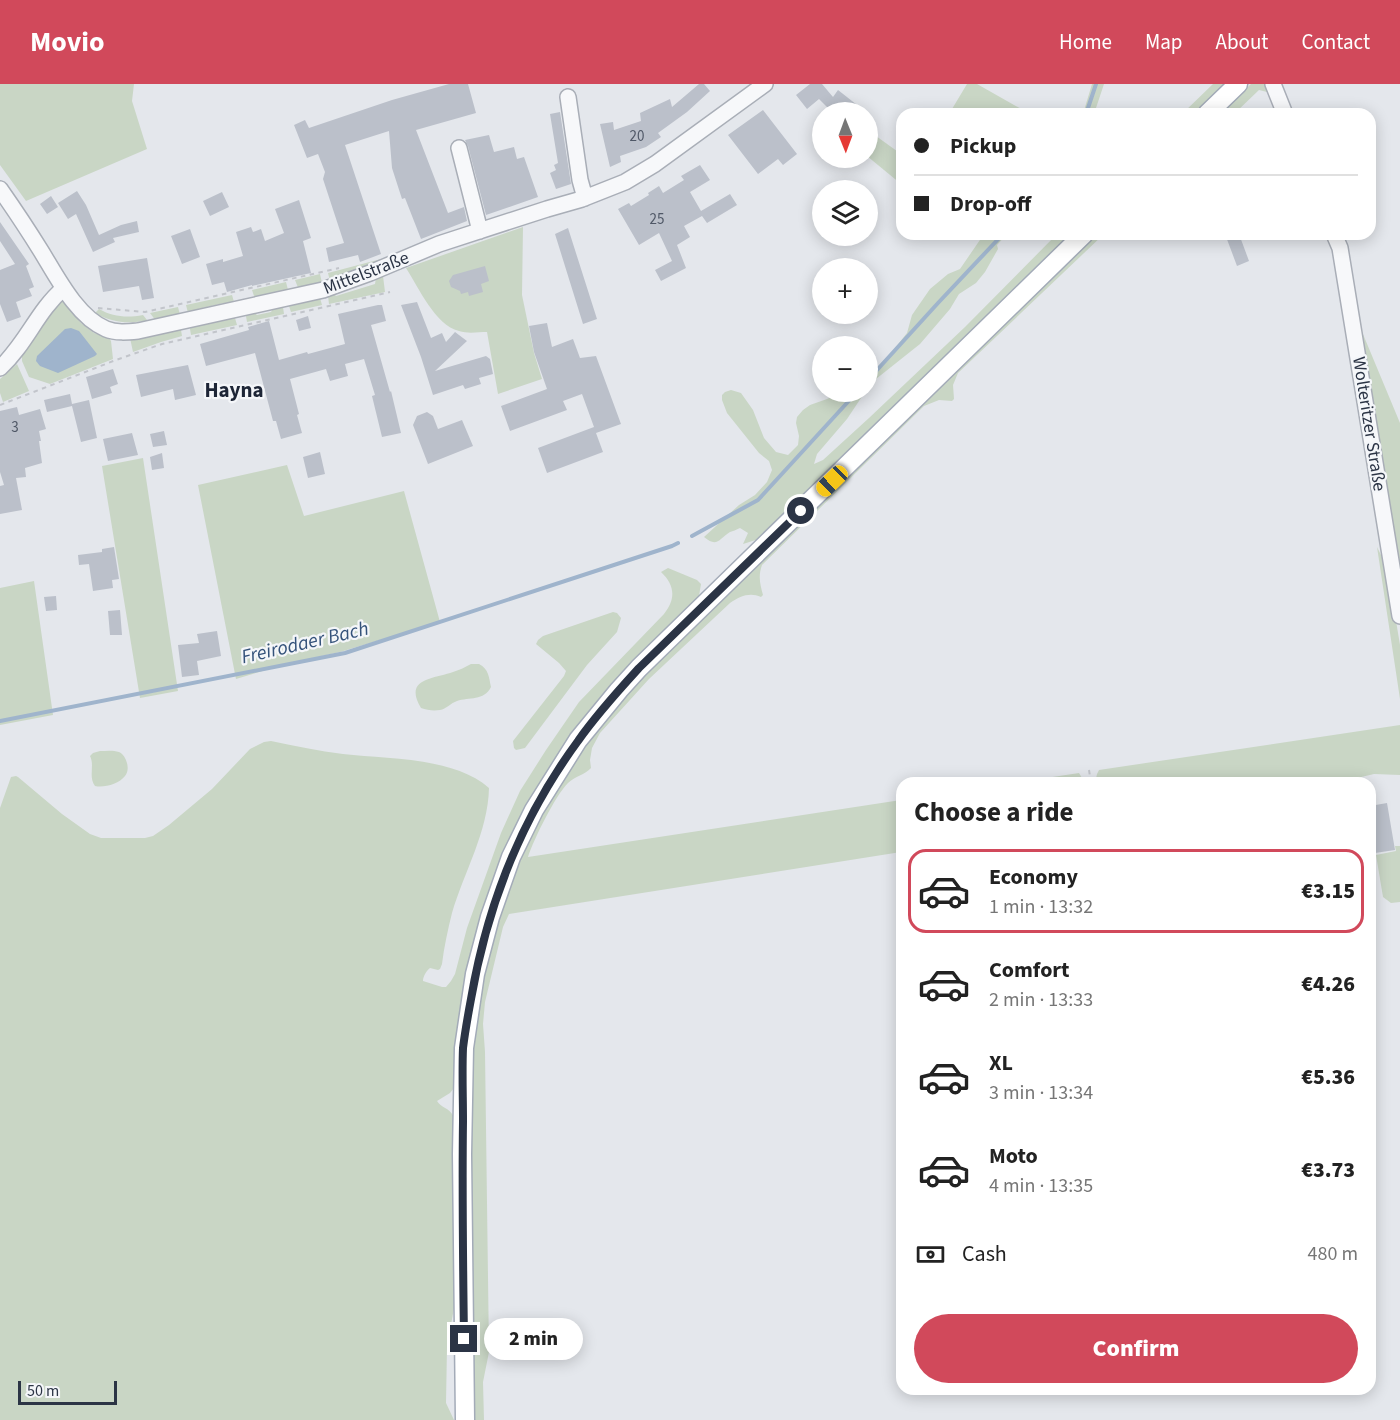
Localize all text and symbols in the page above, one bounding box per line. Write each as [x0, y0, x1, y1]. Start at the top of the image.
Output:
text: Movio [30, 22, 105, 62]
text: Home [1059, 27, 1112, 57]
text: Map [1145, 27, 1183, 57]
text: About [1216, 27, 1268, 57]
text: Contact [1301, 27, 1370, 57]
north arrow [812, 102, 878, 168]
map controls [812, 102, 878, 402]
house number: 20 [630, 126, 644, 147]
text: Pickup [950, 130, 1016, 162]
button: layers [812, 180, 878, 246]
text: Drop-off [950, 188, 1031, 220]
house number: 25 [650, 209, 664, 230]
street label: Mittelstraße [319, 245, 413, 301]
button: + [812, 258, 878, 324]
button: − [812, 336, 878, 402]
street label: Wolteritzer Straße [1346, 355, 1392, 493]
district label: Hayna [204, 375, 264, 405]
house number: 3 [11, 417, 19, 438]
car [813, 462, 851, 500]
route start [787, 497, 814, 524]
water label: Freirodaer Bach [238, 615, 372, 671]
text: Choose a ride [914, 793, 1074, 832]
text: Economy [989, 861, 1078, 893]
icon: car [917, 864, 971, 918]
text: €3.15 [1301, 875, 1355, 907]
text: 1 min · 13:32 [989, 893, 1093, 921]
text: Comfort [989, 954, 1070, 986]
icon: car [917, 957, 971, 1011]
text: €4.26 [1301, 968, 1355, 1000]
text: 2 min · 13:33 [989, 986, 1093, 1014]
text: XL [989, 1047, 1013, 1079]
icon: car [917, 1050, 971, 1104]
text: €5.36 [1301, 1061, 1355, 1093]
text: 3 min · 13:34 [989, 1079, 1093, 1107]
text: Moto [989, 1140, 1038, 1172]
icon: car [917, 1143, 971, 1197]
text: €3.73 [1301, 1154, 1355, 1186]
text: 4 min · 13:35 [989, 1172, 1093, 1200]
icon: cash [914, 1238, 947, 1271]
text: Cash [962, 1238, 1007, 1270]
text: 480 m [1308, 1240, 1358, 1268]
button: Confirm [914, 1314, 1358, 1383]
callout: 2 min [485, 1318, 584, 1360]
route end [450, 1325, 477, 1352]
text: 2 min [509, 1325, 558, 1353]
scale bar [18, 1378, 117, 1406]
text: 50 m [27, 1380, 59, 1402]

